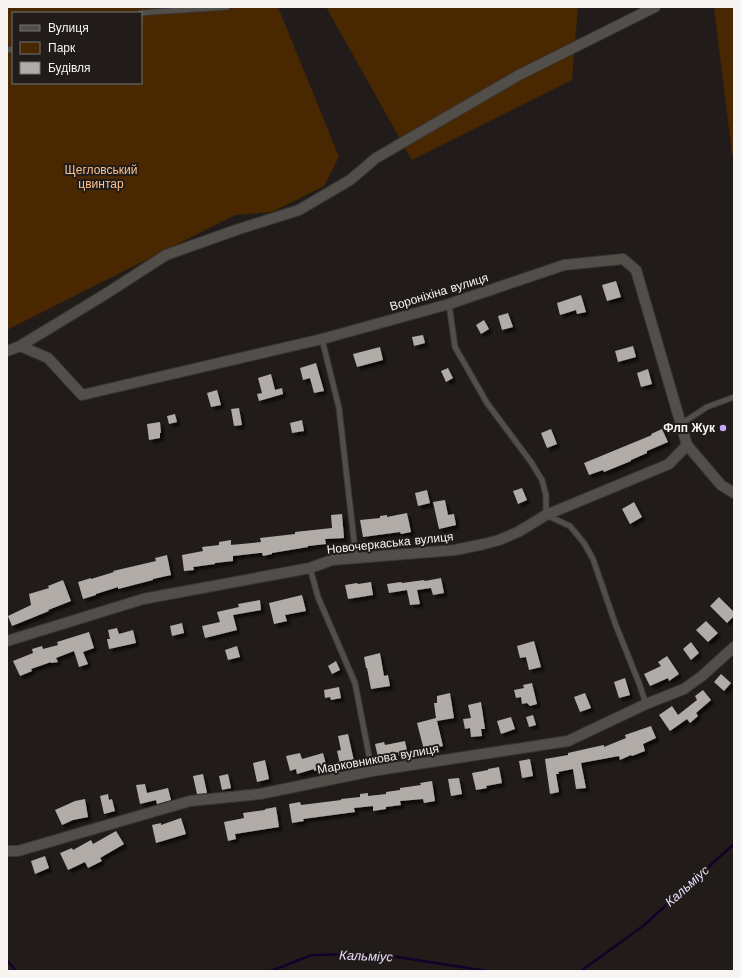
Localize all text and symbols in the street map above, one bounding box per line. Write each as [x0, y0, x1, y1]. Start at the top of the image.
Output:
legend [12, 12, 142, 84]
text: Вулиця [48, 21, 89, 35]
text: Парк [48, 41, 76, 55]
text: Будівля [48, 61, 90, 75]
park label: Щегловський цвинтар [65, 163, 138, 191]
street label: Вороніхіна вулиця [388, 270, 490, 314]
place label: Флп Жук [663, 421, 716, 435]
marker: Флп Жук [718, 423, 728, 433]
street label: Новочеркаська вулиця [326, 529, 454, 557]
street label: Марковникова вулиця [316, 741, 440, 777]
water label: Кальміус [662, 862, 712, 910]
water label: Кальміус [339, 948, 394, 964]

